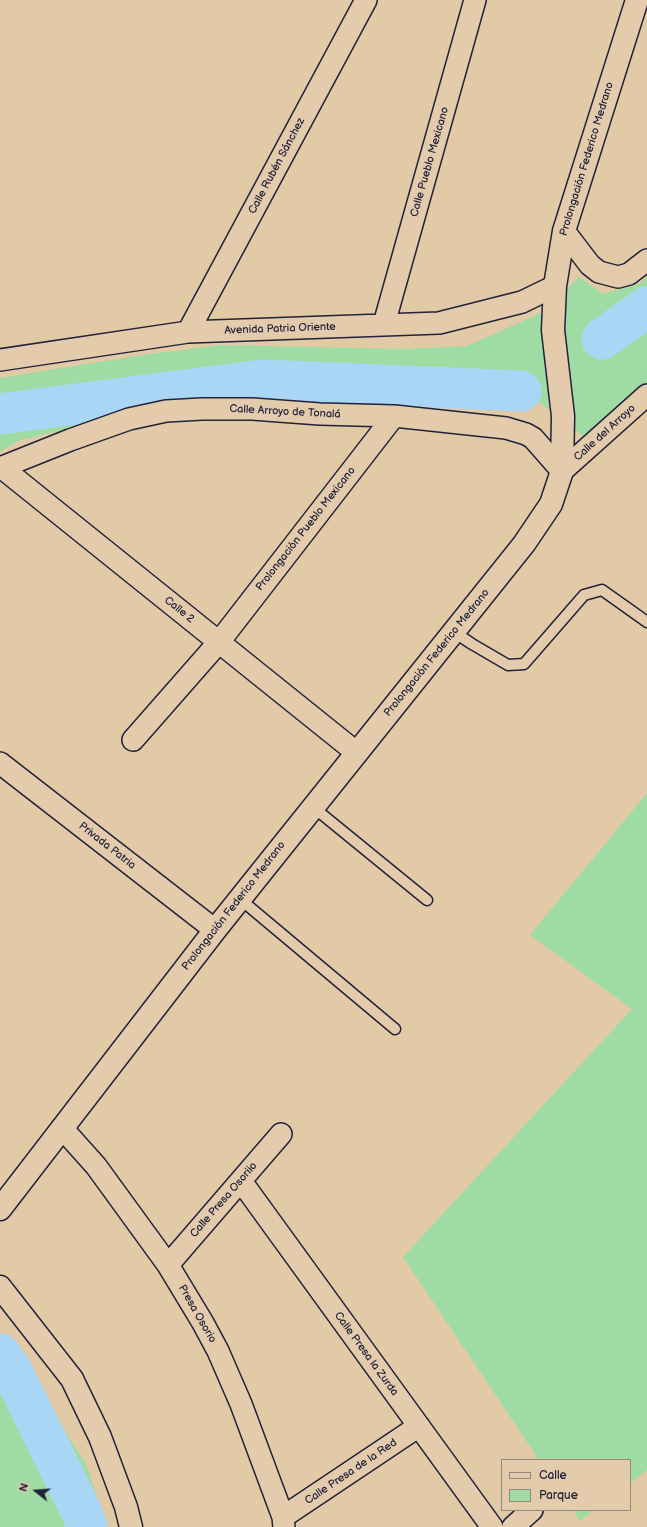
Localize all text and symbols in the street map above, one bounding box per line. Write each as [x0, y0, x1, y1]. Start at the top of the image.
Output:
street label: Prolongación Federico Medrano [557, 80, 617, 238]
street label: Calle Pueblo Mexicano [408, 105, 452, 219]
street label: Calle Rubén Sánchez [246, 116, 308, 216]
street label: Avenida Patria Oriente [224, 320, 336, 338]
street label: Calle Arroyo de Tonalá [229, 402, 341, 422]
street label: Calle del Arroyo [572, 402, 638, 464]
street label: Prolongación Pueblo Mexicano [253, 464, 359, 594]
street label: Prolongación Federico Medrano [381, 587, 493, 719]
street label: Calle 2 [161, 594, 197, 626]
street label: Privada Patria [76, 820, 138, 872]
street label: Prolongación Federico Medrano [180, 839, 288, 973]
street label: Calle Presa Osoriio [188, 1160, 260, 1240]
street label: Presa Osorio [175, 1283, 219, 1345]
street label: Calle Presa la Zurda [331, 1309, 401, 1399]
street label: Calle Presa de la Red [302, 1436, 400, 1508]
legend [501, 1459, 631, 1511]
text: Calle [539, 1468, 567, 1483]
north arrow [16, 1471, 56, 1511]
text: N [17, 1482, 31, 1493]
text: Parque [539, 1488, 578, 1503]

